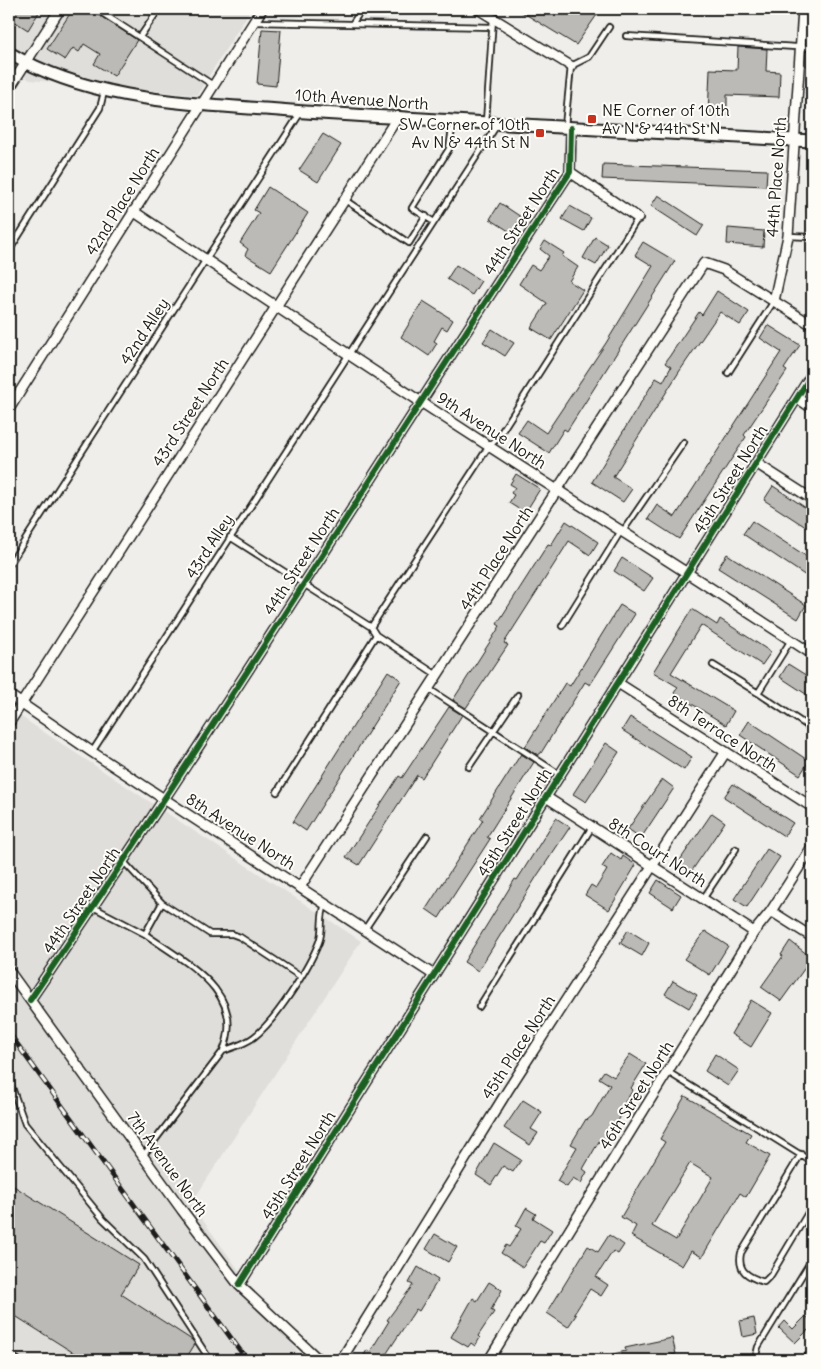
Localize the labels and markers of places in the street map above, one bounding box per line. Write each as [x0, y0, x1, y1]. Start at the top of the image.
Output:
place label: NE Corner of 10th Av N & 44th St N [602, 100, 730, 138]
marker: NE Corner of 10th Av N & 44th St N [586, 113, 598, 125]
place label: SW Corner of 10th Av N & 44th St N [399, 114, 530, 152]
marker: SW Corner of 10th Av N & 44th St N [534, 127, 546, 139]

